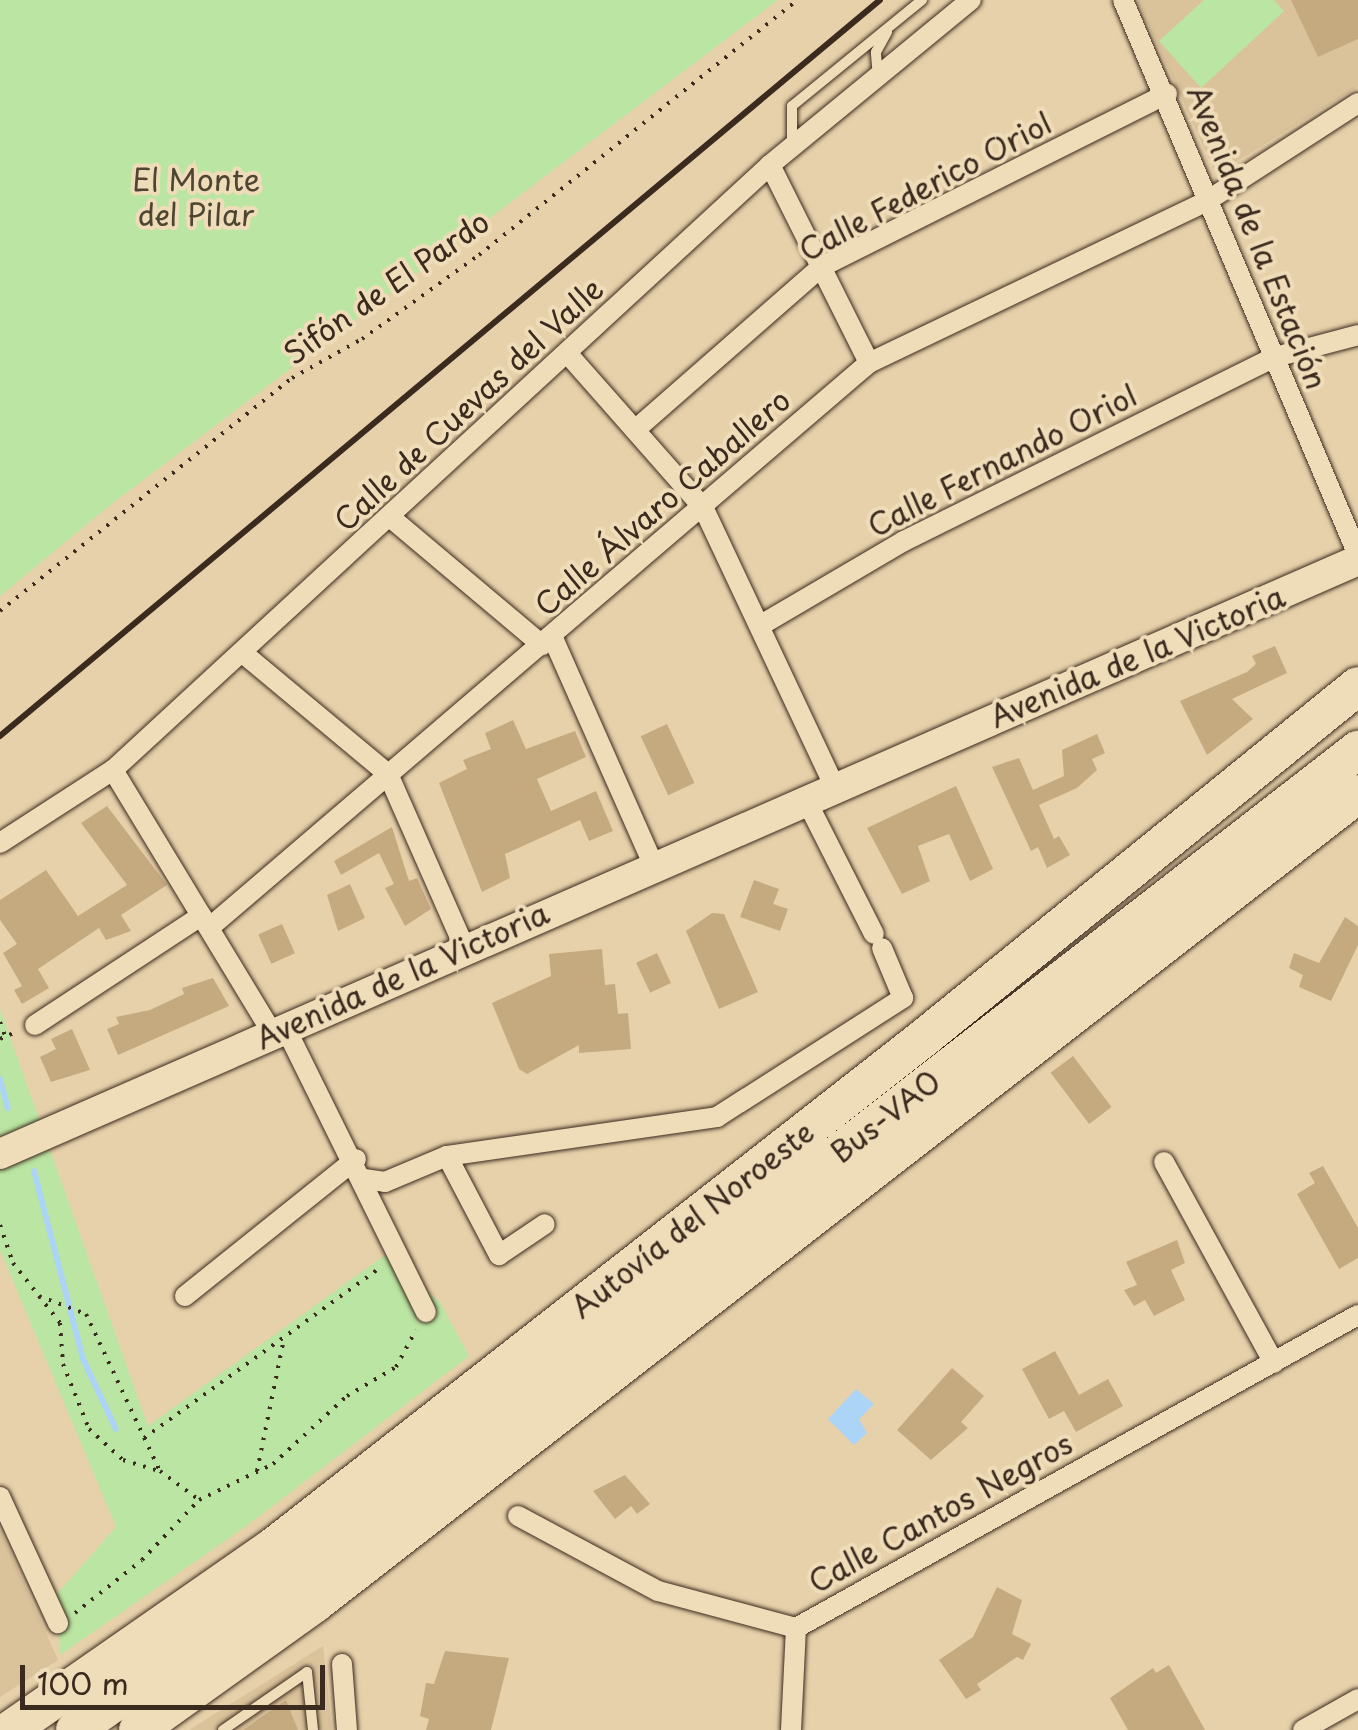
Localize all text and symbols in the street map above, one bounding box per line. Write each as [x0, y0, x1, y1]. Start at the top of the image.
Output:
street label: Avenida de la Estación [1180, 80, 1336, 394]
street label: Calle Federico Oriol [791, 104, 1059, 268]
park label: El Monte del Pilar [132, 161, 260, 232]
street label: Sifón de El Pardo [275, 202, 497, 372]
street label: Calle de Cuevas del Valle [325, 269, 611, 539]
street label: Calle Fernando Oriol [859, 376, 1145, 544]
street label: Calle Álvaro Caballero [527, 381, 797, 623]
street label: Avenida de la Victoria [984, 577, 1290, 735]
street label: Avenida de la Victoria [250, 894, 554, 1056]
street label: Bus-VAO [823, 1062, 947, 1170]
street label: Autovía del Noroeste [563, 1113, 821, 1325]
street label: Calle Cantos Negros [802, 1424, 1078, 1600]
scale bar [25, 1645, 330, 1707]
text: 100 m [37, 1660, 129, 1705]

